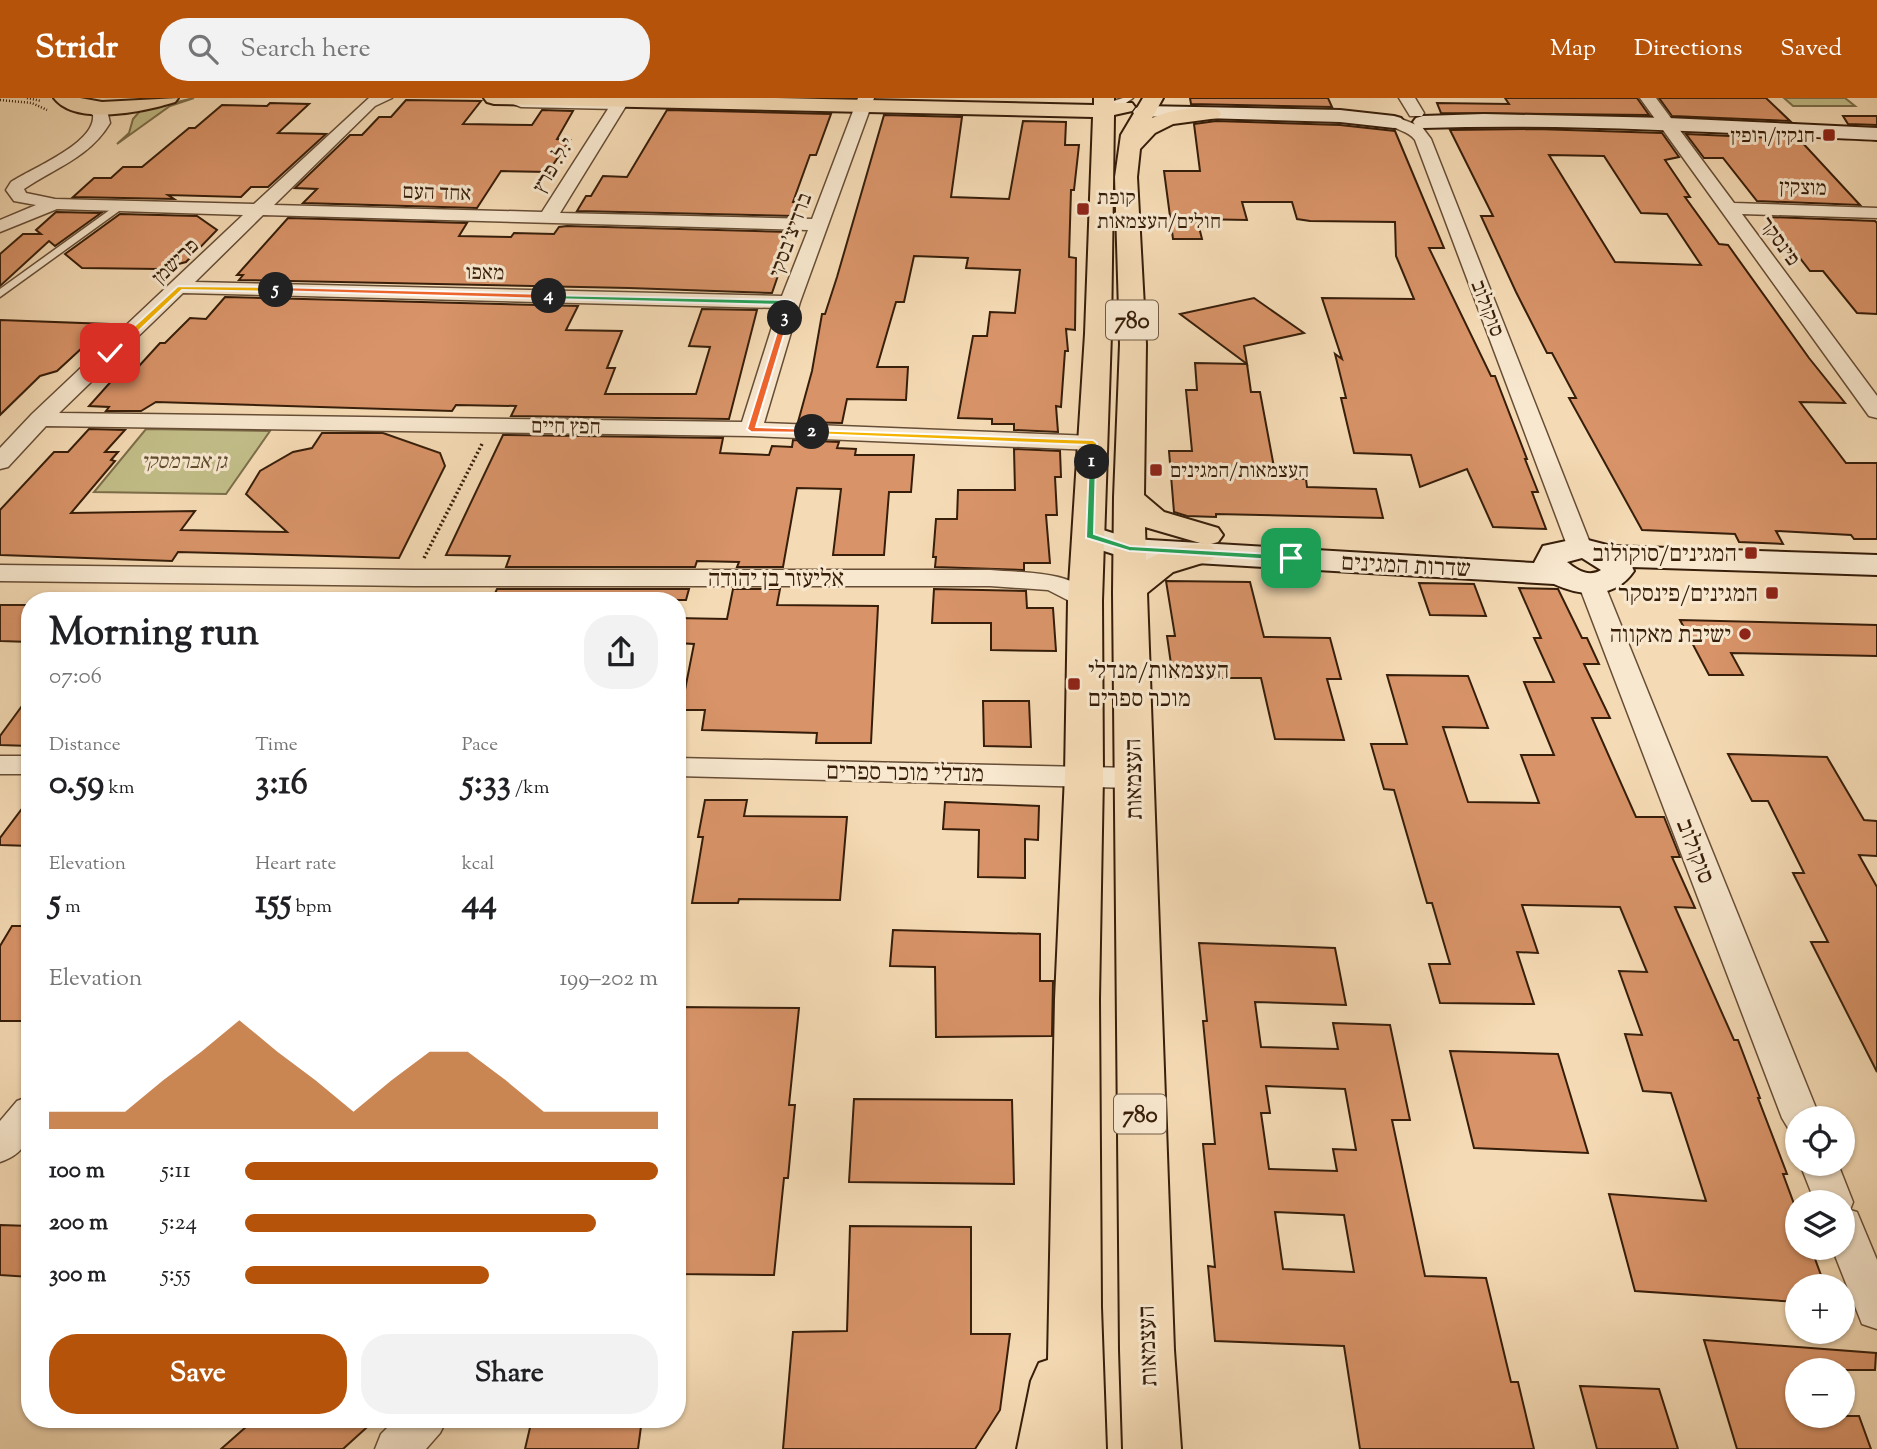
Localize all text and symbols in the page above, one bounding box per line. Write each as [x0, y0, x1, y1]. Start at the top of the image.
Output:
search box [160, 18, 650, 81]
text: Stridr [35, 25, 118, 73]
icon: search [184, 30, 222, 68]
text: Search here [240, 31, 371, 68]
text: Map [1550, 32, 1596, 66]
text: Directions [1634, 32, 1742, 66]
text: Saved [1780, 32, 1842, 66]
place label: חנקין/רופין [1730, 122, 1815, 152]
marker: חנקין/רופין [1821, 127, 1837, 143]
street label: י.ל. פרץ [526, 132, 583, 200]
street label: מוצקין [1779, 173, 1827, 205]
street label: אחד העם [402, 178, 472, 210]
place label: קופת חולים/העצמאות [1097, 184, 1221, 238]
street label: ברדיצ'בסקי [763, 189, 821, 282]
marker: קופת חולים/העצמאות [1075, 201, 1091, 217]
street label: פינסקר [1750, 211, 1806, 273]
street label: פרישמן [146, 232, 207, 292]
street label: מאפו [465, 259, 505, 289]
pin: 5 [258, 272, 294, 308]
text: 5 [272, 276, 279, 303]
street label: סוקולוב [1462, 276, 1511, 341]
pin: 4 [532, 278, 566, 314]
text: 4 [544, 282, 553, 309]
pin: 3 [768, 300, 802, 336]
road number: 780 [1106, 300, 1158, 340]
text: 3 [781, 304, 788, 331]
pin [80, 323, 140, 383]
icon: check [91, 334, 129, 372]
street label: חפץ חיים [531, 412, 601, 444]
pin: 2 [794, 414, 830, 450]
text: 2 [807, 418, 816, 445]
pin: 1 [1074, 444, 1110, 480]
park label: גן אברמסקי [141, 448, 229, 478]
text: 1 [1088, 448, 1095, 475]
place label: העצמאות/המגינים [1170, 457, 1309, 487]
marker: העצמאות/המגינים [1148, 462, 1164, 478]
pin [1261, 528, 1321, 588]
place label: המגינים/סוקולוב [1592, 538, 1737, 572]
icon: arrive [1272, 539, 1310, 577]
marker: המגינים/סוקולוב [1743, 545, 1759, 561]
street label: שדרות המגינים [1340, 547, 1472, 587]
street label: אליעזר בן יהודה [708, 563, 844, 597]
place label: המגינים/פינסקר [1618, 578, 1758, 612]
marker: המגינים/פינסקר [1764, 585, 1780, 601]
text: Morning run [49, 608, 259, 662]
button: share [584, 615, 658, 689]
place label: ישיבת מאקווה [1609, 619, 1731, 653]
marker: ישיבת מאקווה [1737, 626, 1753, 642]
place label: העצמאות/מנדלי מוכר ספרים [1088, 655, 1229, 717]
text: 07:06 [49, 661, 102, 694]
marker: העצמאות/מנדלי מוכר ספרים [1066, 676, 1082, 692]
text: Distance [49, 732, 121, 759]
text: Time [255, 732, 298, 759]
text: Pace [462, 732, 498, 759]
street label: העצמאות [1117, 738, 1153, 820]
street label: מנדלי מוכר ספרים [826, 756, 984, 792]
text: 0.59 [49, 759, 104, 810]
text: 3:16 [255, 759, 308, 810]
text: 5:33 [462, 759, 511, 810]
text: km [104, 775, 135, 802]
text: /km [511, 775, 549, 802]
street label: סוקולוב [1666, 814, 1722, 889]
text: Elevation [49, 851, 126, 878]
text: Heart rate [255, 851, 336, 878]
text: kcal [462, 851, 494, 878]
text: 5 [49, 878, 61, 929]
text: 155 [255, 878, 291, 929]
text: 44 [462, 878, 497, 929]
text: m [61, 894, 81, 921]
text: bpm [291, 894, 332, 921]
text: Elevation [49, 963, 142, 996]
text: 199–202 m [559, 963, 658, 996]
road number: 780 [1114, 1094, 1166, 1134]
map controls [1785, 1106, 1855, 1428]
button: locate [1785, 1106, 1855, 1176]
text: 100 m [49, 1155, 105, 1188]
text: 5:11 [161, 1155, 191, 1188]
button: layers [1785, 1190, 1855, 1260]
text: 200 m [49, 1207, 108, 1240]
text: 5:24 [161, 1207, 197, 1240]
text: 300 m [49, 1259, 106, 1292]
text: 5:55 [161, 1259, 191, 1292]
button: + [1785, 1274, 1855, 1344]
street label: העצמאות [1131, 1305, 1167, 1387]
button: Save [49, 1334, 347, 1414]
button: Share [361, 1334, 658, 1414]
button: − [1785, 1358, 1855, 1428]

